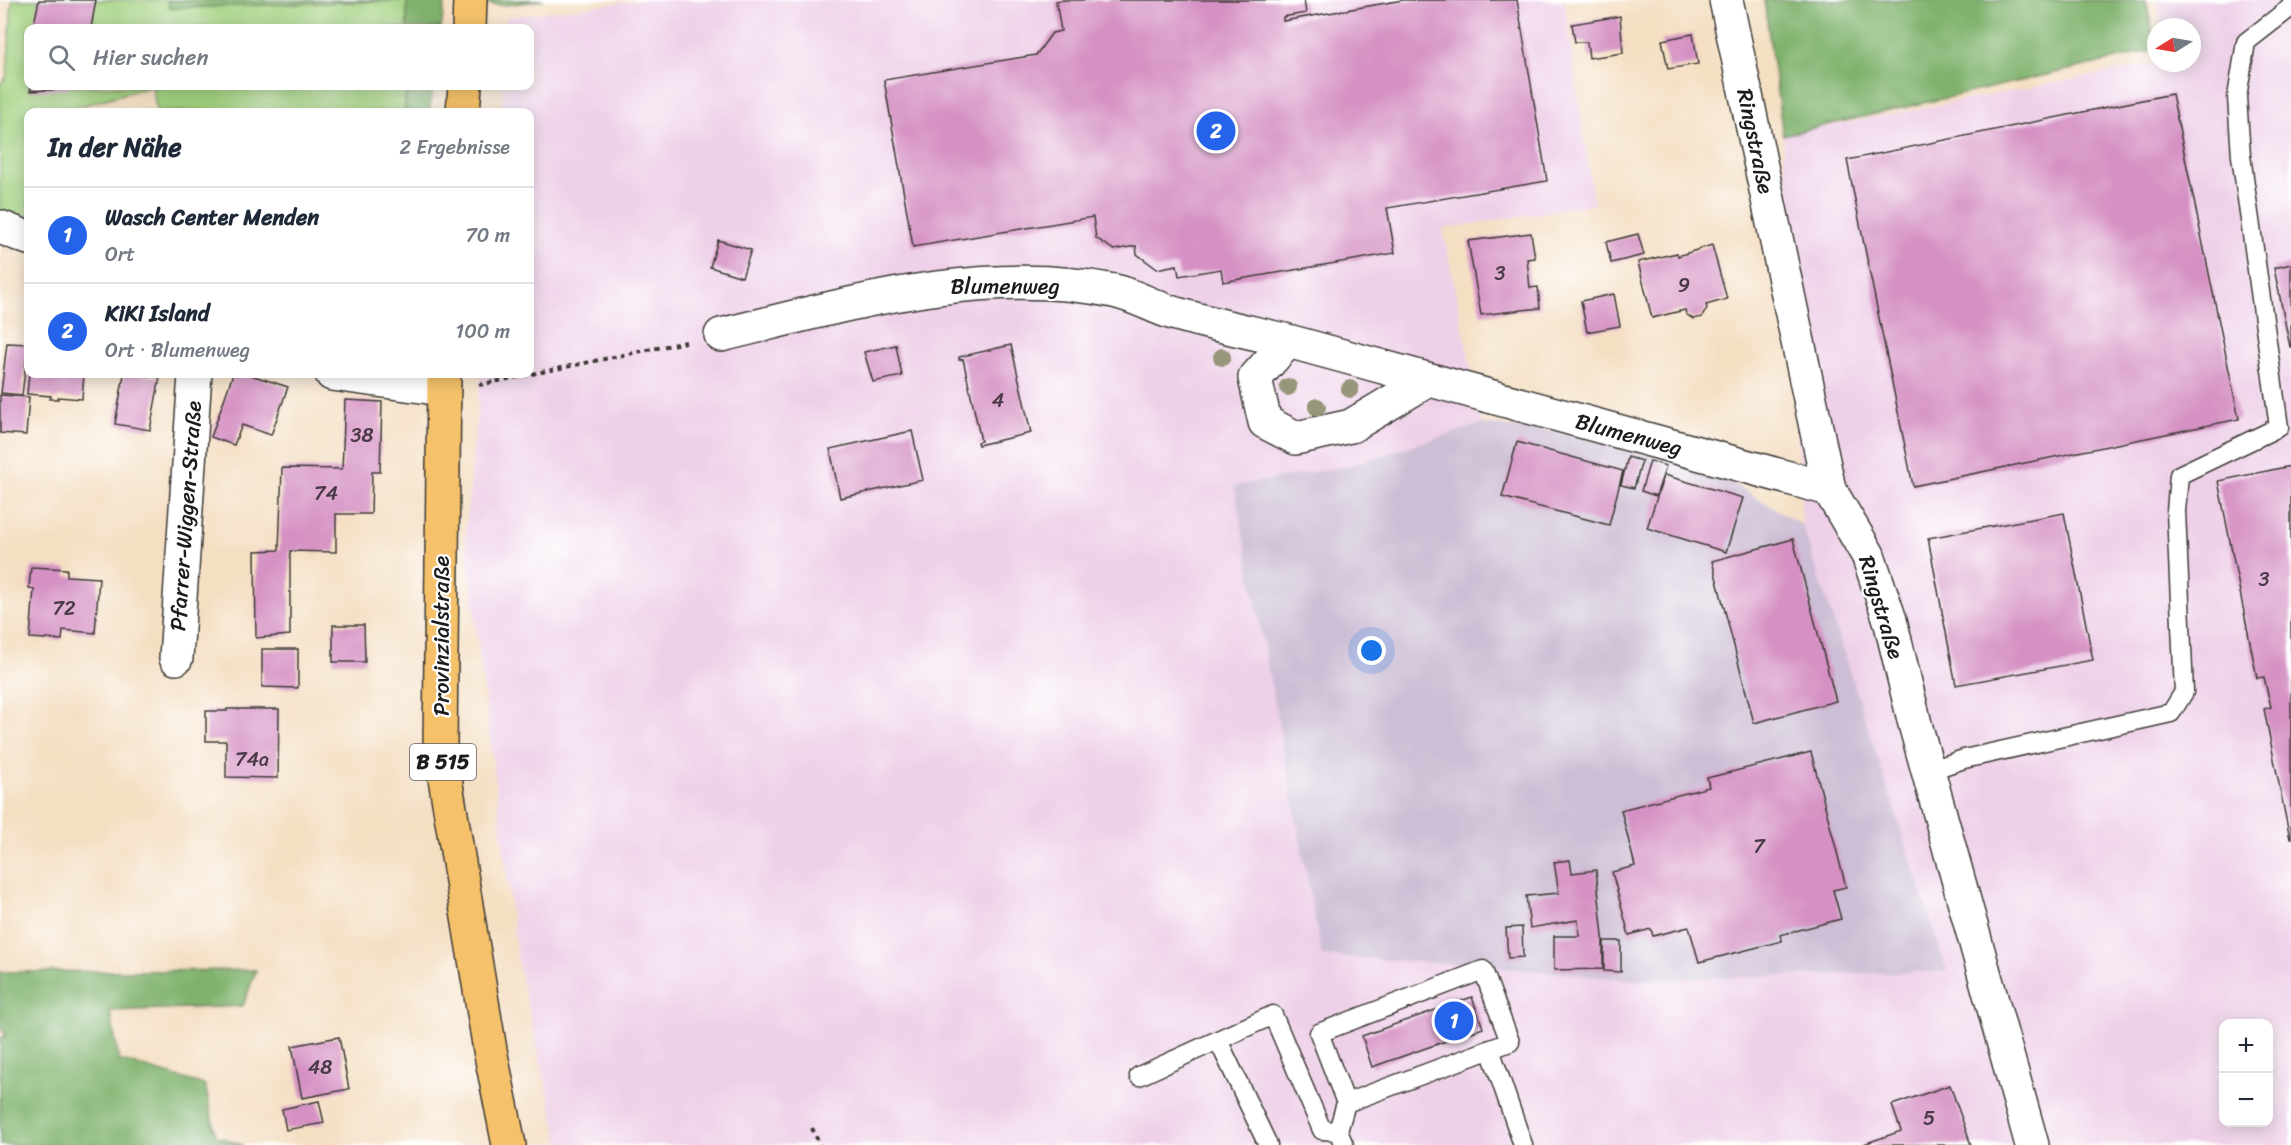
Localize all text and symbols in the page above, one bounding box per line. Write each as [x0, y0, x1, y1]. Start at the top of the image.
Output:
north arrow [2147, 18, 2201, 72]
search box [24, 24, 534, 90]
text: Hier suchen [93, 38, 208, 77]
icon: search [45, 41, 78, 74]
street label: Ringstraße [1725, 85, 1786, 198]
pin: 2 [1196, 108, 1236, 154]
text: In der Nähe [48, 124, 182, 170]
text: 2 Ergebnisse [400, 130, 510, 165]
text: Wasch Center Menden [105, 198, 319, 237]
text: 1 [63, 218, 72, 253]
text: 70 m [465, 218, 510, 253]
text: Ort [105, 237, 135, 272]
house number: 3 [1495, 256, 1506, 291]
street label: Blumenweg [950, 267, 1060, 306]
house number: 9 [1678, 268, 1690, 303]
text: KiKi Island [105, 294, 209, 333]
text: 2 [62, 314, 73, 349]
text: 100 m [456, 314, 510, 349]
text: Ort · Blumenweg [105, 333, 250, 368]
house number: 4 [992, 383, 1004, 418]
street label: Pfarrer-Wiggen-Straße [158, 399, 213, 632]
street label: Blumenweg [1571, 402, 1687, 467]
house number: 38 [350, 418, 374, 453]
house number: 74 [314, 476, 338, 511]
street label: Ringstraße [1847, 550, 1916, 664]
street label: Provinzialstraße [422, 556, 461, 716]
house number: 3 [2259, 562, 2270, 597]
house number: 72 [53, 591, 76, 626]
your location [1357, 636, 1386, 665]
house number: 74a [235, 742, 269, 777]
road number: B 515 [410, 744, 476, 780]
house number: 7 [1753, 829, 1766, 864]
pin: 1 [1434, 998, 1474, 1044]
map controls [2219, 1019, 2273, 1127]
button: + [2219, 1019, 2273, 1073]
house number: 48 [308, 1050, 332, 1085]
button: − [2219, 1073, 2273, 1127]
house number: 5 [1923, 1101, 1935, 1136]

